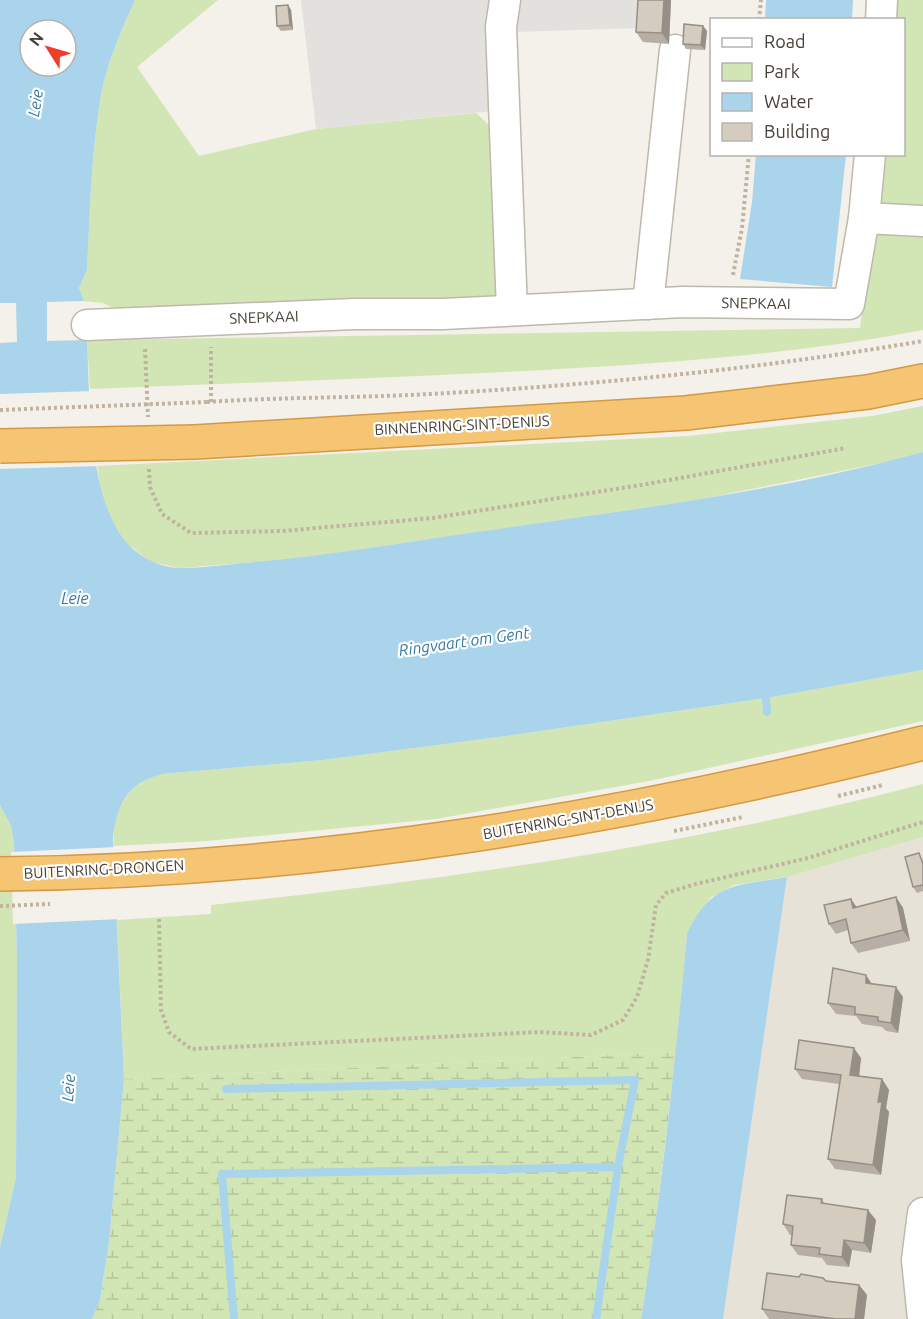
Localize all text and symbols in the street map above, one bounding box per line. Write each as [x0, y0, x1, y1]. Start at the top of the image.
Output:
north arrow [18, 18, 78, 78]
legend [710, 18, 905, 156]
text: N [25, 29, 47, 49]
text: Road [764, 31, 806, 51]
text: Park [764, 61, 800, 81]
water label: Leie [24, 88, 46, 118]
text: Water [764, 91, 814, 111]
text: Building [764, 121, 830, 141]
street label: SNEPKAAI [721, 294, 791, 312]
street label: SNEPKAAI [229, 307, 299, 327]
street label: BINNENRING-SINT-DENIJS [374, 412, 550, 438]
water label: Leie [61, 589, 89, 607]
water label: Ringvaart om Gent [398, 623, 531, 659]
street label: BUITENRING-SINT-DENIJS [482, 796, 655, 842]
street label: BUITENRING-DRONGEN [23, 856, 185, 882]
water label: Leie [58, 1074, 78, 1102]

